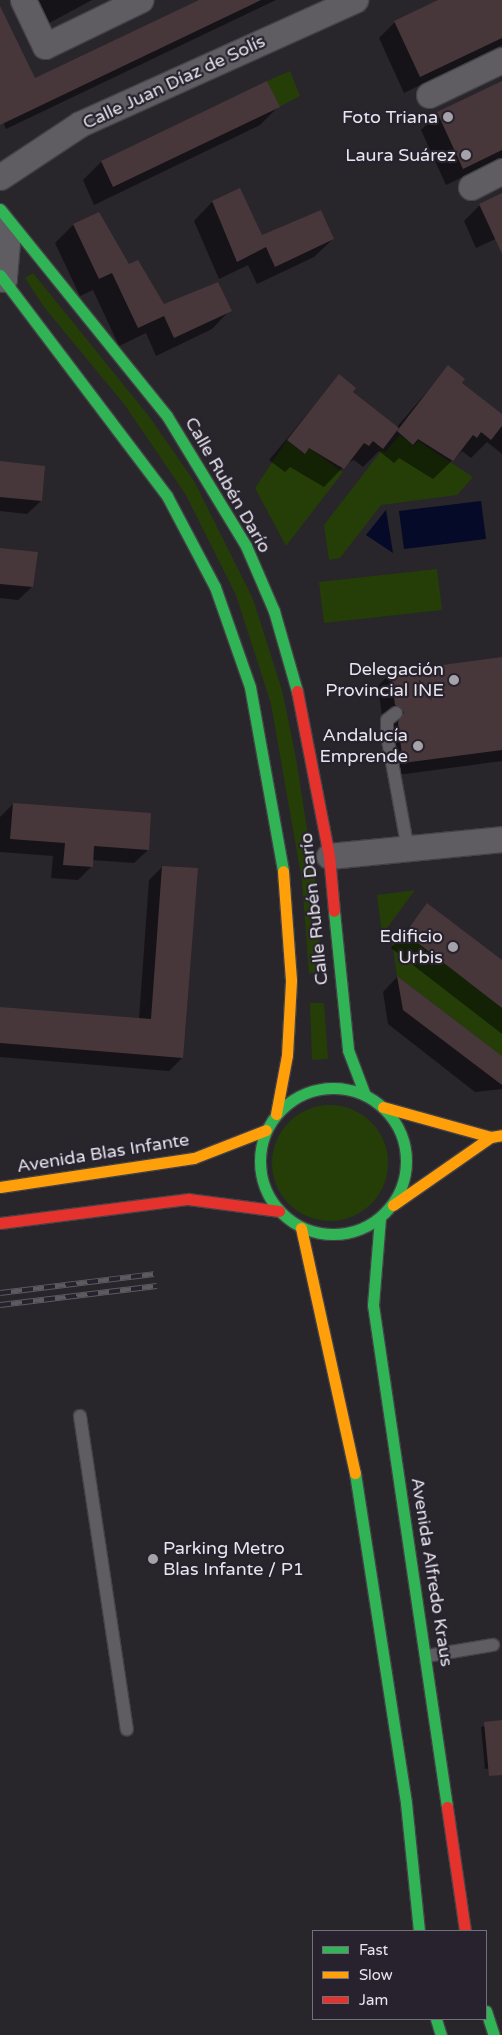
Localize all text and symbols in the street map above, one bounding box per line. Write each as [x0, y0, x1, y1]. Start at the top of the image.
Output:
street label: Calle Juan Díaz de Solís [79, 30, 269, 134]
place label: Foto Triana [342, 106, 438, 128]
marker: Foto Triana [442, 111, 454, 123]
place label: Laura Suárez [345, 144, 456, 166]
marker: Laura Suárez [460, 149, 472, 161]
street label: Calle Rubén Darío [180, 413, 276, 557]
place label: Delegación Provincial INE [325, 659, 444, 702]
marker: Delegación Provincial INE [448, 674, 460, 686]
place label: Andalucía Emprende [319, 725, 408, 768]
marker: Andalucía Emprende [412, 740, 424, 752]
street label: Calle Rubén Darío [295, 832, 333, 986]
place label: Edificio Urbis [379, 926, 443, 969]
marker: Edificio Urbis [447, 941, 459, 953]
street label: Avenida Blas Infante [15, 1129, 191, 1177]
street label: Avenida Alfredo Kraus [406, 1476, 458, 1668]
place label: Parking Metro Blas Infante / P1 [163, 1538, 304, 1580]
marker: Parking Metro Blas Infante / P1 [147, 1553, 159, 1565]
legend [312, 1930, 487, 2020]
text: Fast [359, 1941, 388, 1959]
text: Slow [359, 1966, 393, 1984]
text: Jam [359, 1991, 388, 2009]

